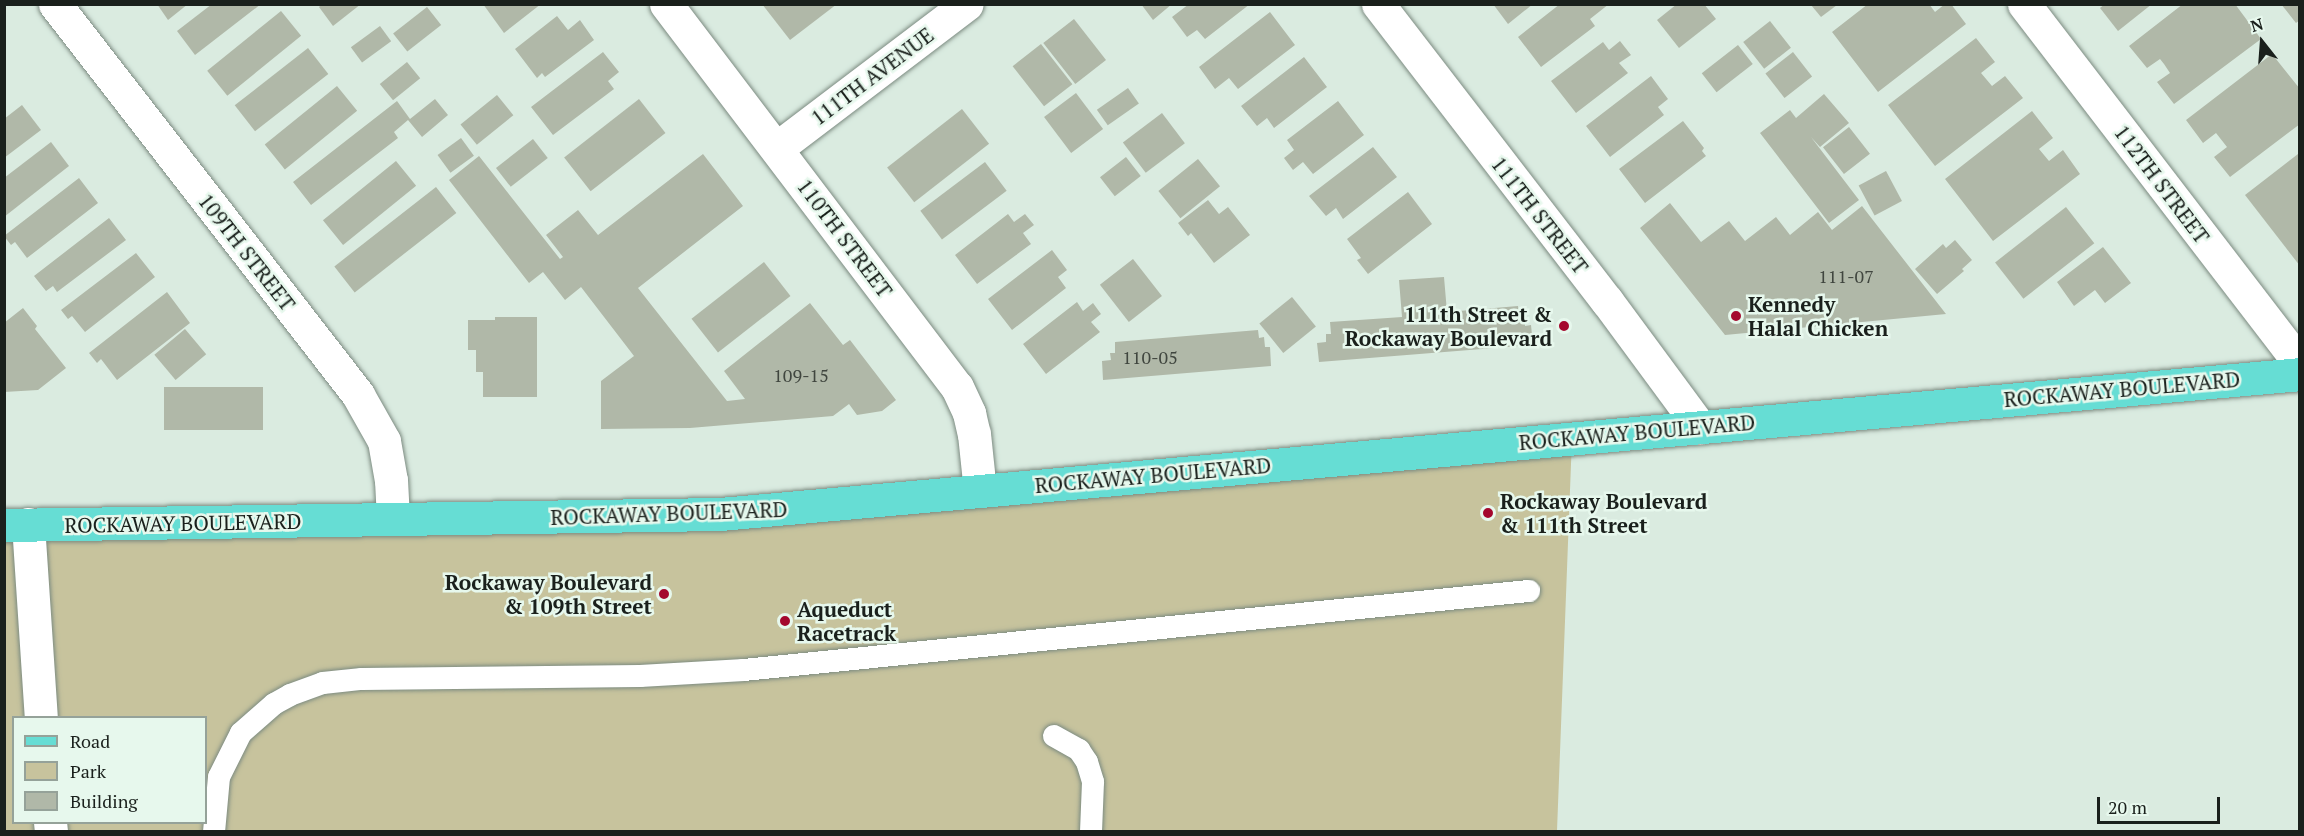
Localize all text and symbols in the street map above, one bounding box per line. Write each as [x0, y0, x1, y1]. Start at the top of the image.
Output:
north arrow [2232, 12, 2292, 72]
text: N [2248, 12, 2266, 37]
street label: 111TH AVENUE [806, 22, 938, 130]
street label: 112TH STREET [2109, 120, 2215, 248]
street label: 111TH STREET [1486, 151, 1594, 279]
street label: 110TH STREET [792, 174, 898, 302]
street label: 109TH STREET [193, 188, 301, 316]
house number: 111-07 [1818, 265, 1874, 287]
place label: Kennedy Halal Chicken [1748, 291, 1888, 341]
place label: 111th Street & Rockaway Boulevard [1345, 301, 1552, 351]
marker: Kennedy Halal Chicken [1729, 309, 1743, 323]
marker: 111th Street & Rockaway Boulevard [1557, 319, 1571, 333]
house number: 110-05 [1122, 346, 1178, 368]
house number: 109-15 [773, 364, 829, 386]
street label: ROCKAWAY BOULEVARD [2003, 366, 2241, 412]
street label: ROCKAWAY BOULEVARD [1518, 409, 1756, 455]
street label: ROCKAWAY BOULEVARD [1034, 452, 1272, 498]
place label: Rockaway Boulevard & 111th Street [1500, 488, 1707, 538]
street label: ROCKAWAY BOULEVARD [550, 496, 788, 530]
marker: Rockaway Boulevard & 111th Street [1481, 506, 1495, 520]
street label: ROCKAWAY BOULEVARD [64, 508, 302, 538]
place label: Rockaway Boulevard & 109th Street [445, 569, 652, 619]
marker: Rockaway Boulevard & 109th Street [657, 587, 671, 601]
place label: Aqueduct Racetrack [797, 596, 896, 646]
marker: Aqueduct Racetrack [778, 614, 792, 628]
legend [12, 716, 207, 824]
text: Road [70, 729, 110, 753]
text: Park [70, 759, 106, 783]
scale bar [2100, 785, 2223, 823]
text: Building [70, 789, 138, 813]
text: 20 m [2108, 795, 2147, 819]

